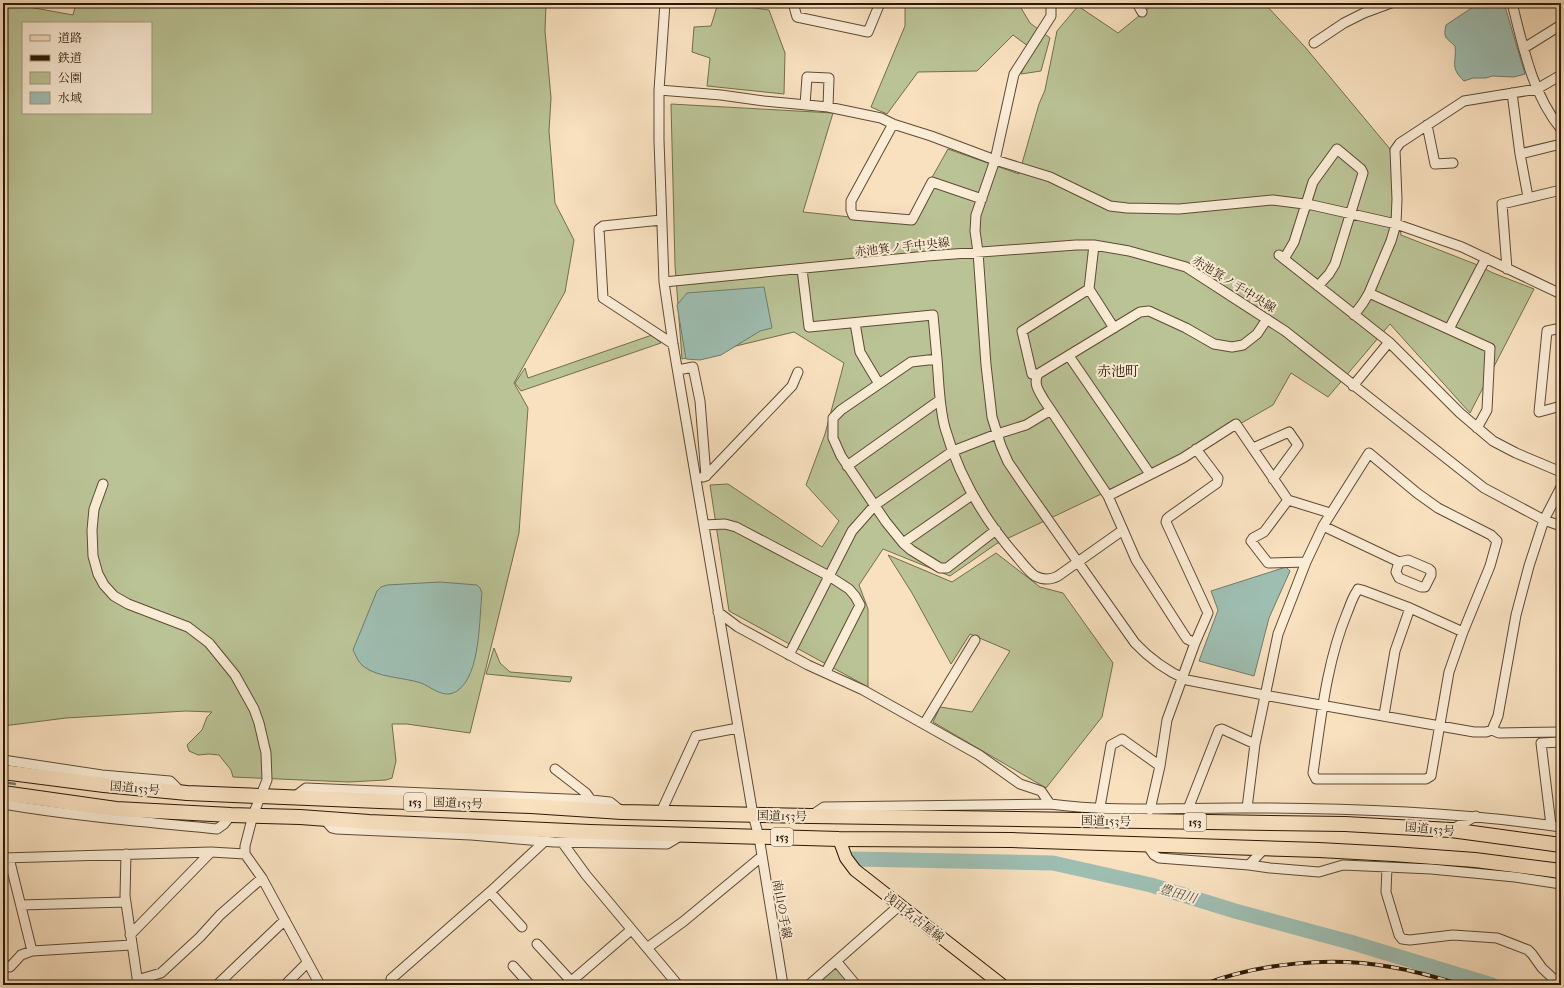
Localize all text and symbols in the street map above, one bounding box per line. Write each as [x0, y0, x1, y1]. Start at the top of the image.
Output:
legend [22, 22, 152, 114]
text: 道路 [58, 31, 82, 45]
text: 鉄道 [57, 51, 82, 65]
text: 公園 [58, 71, 82, 85]
text: 水域 [58, 91, 82, 105]
street label: 赤池箕ノ手中央線 [854, 235, 950, 259]
street label: 赤池箕ノ手中央線 [1190, 253, 1278, 315]
district label: 赤池町 [1097, 363, 1139, 380]
street label: 国道153号 [109, 779, 161, 797]
road number: 153 [404, 793, 426, 811]
street label: 国道153号 [433, 795, 483, 811]
street label: 国道153号 [757, 809, 807, 823]
road number: 153 [1184, 813, 1206, 831]
street label: 国道153号 [1081, 814, 1131, 828]
street label: 国道153号 [1404, 820, 1456, 838]
road number: 153 [771, 828, 793, 846]
street label: 南山の手線 [770, 878, 794, 940]
water label: 豊田川 [1157, 881, 1201, 907]
street label: 浅田名古屋線 [881, 889, 947, 945]

